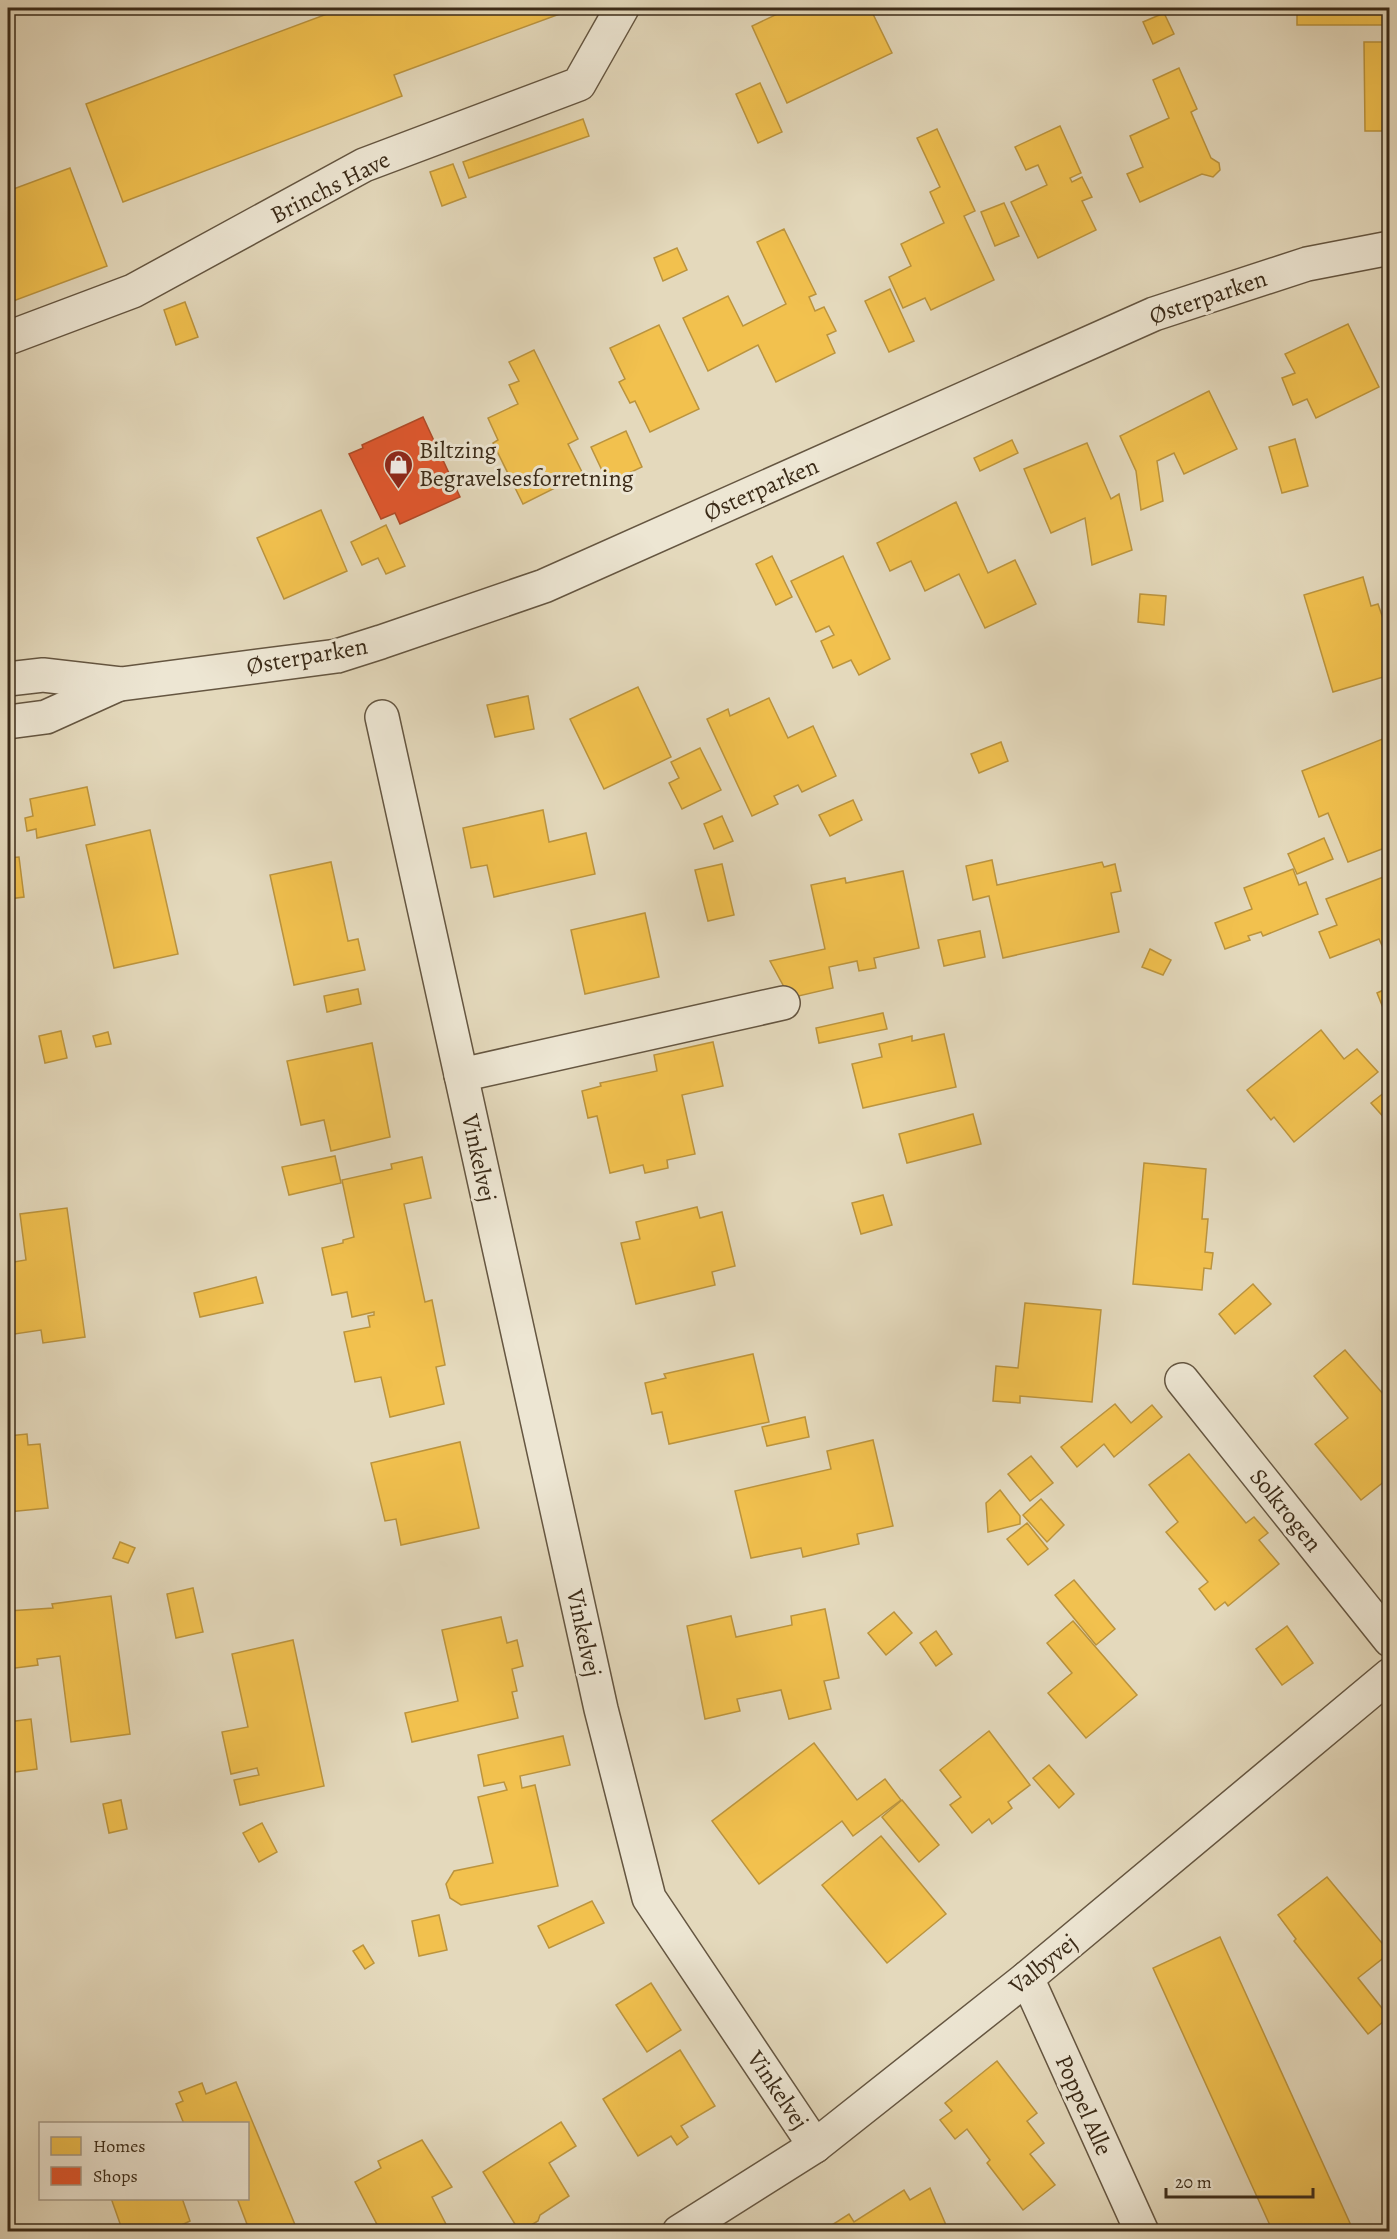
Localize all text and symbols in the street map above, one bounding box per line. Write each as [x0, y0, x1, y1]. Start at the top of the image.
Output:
street label: Brinchs Have [265, 143, 395, 231]
street label: Østerparken [1145, 262, 1271, 332]
place label: Biltzing Begravelsesforretning [419, 434, 634, 494]
shop icon: Biltzing Begravelsesforretning [382, 448, 414, 490]
street label: Østerparken [699, 449, 823, 529]
street label: Østerparken [244, 630, 370, 682]
street label: Vinkelvej [454, 1110, 504, 1205]
street label: Solkrogen [1242, 1462, 1330, 1558]
street label: Vinkelvej [559, 1585, 609, 1680]
street label: Valbyvej [1001, 1927, 1084, 2002]
street label: Vinkelvej [739, 2043, 816, 2136]
street label: Poppel Alle [1048, 2050, 1120, 2160]
legend [39, 2122, 249, 2200]
text: Homes [93, 2134, 145, 2158]
scale bar [1166, 2161, 1313, 2199]
text: Shops [93, 2164, 138, 2188]
text: 20 m [1175, 2170, 1212, 2194]

